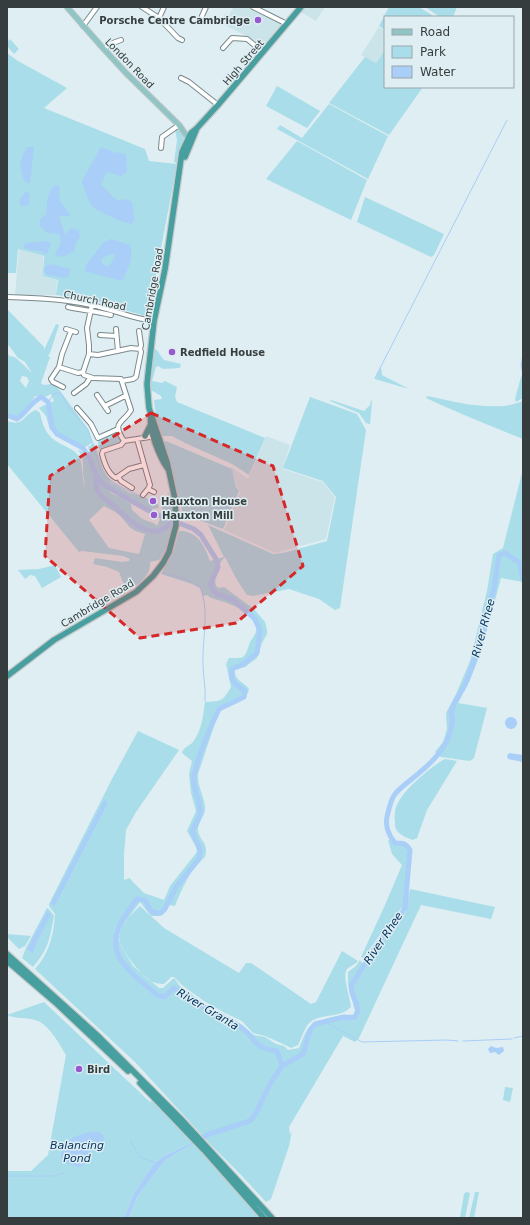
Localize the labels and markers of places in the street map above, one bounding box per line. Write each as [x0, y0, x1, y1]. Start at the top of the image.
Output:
place label: Porsche Centre Cambridge [99, 15, 250, 26]
marker: Porsche Centre Cambridge [253, 15, 263, 25]
marker: Redfield House [167, 347, 177, 357]
place label: Redfield House [180, 347, 265, 358]
marker: Hauxton House [148, 496, 158, 506]
place label: Hauxton House [161, 496, 247, 507]
marker: Hauxton Mill [149, 510, 159, 520]
place label: Hauxton Mill [162, 510, 233, 521]
marker: Bird [74, 1064, 84, 1074]
place label: Bird [87, 1064, 110, 1075]

